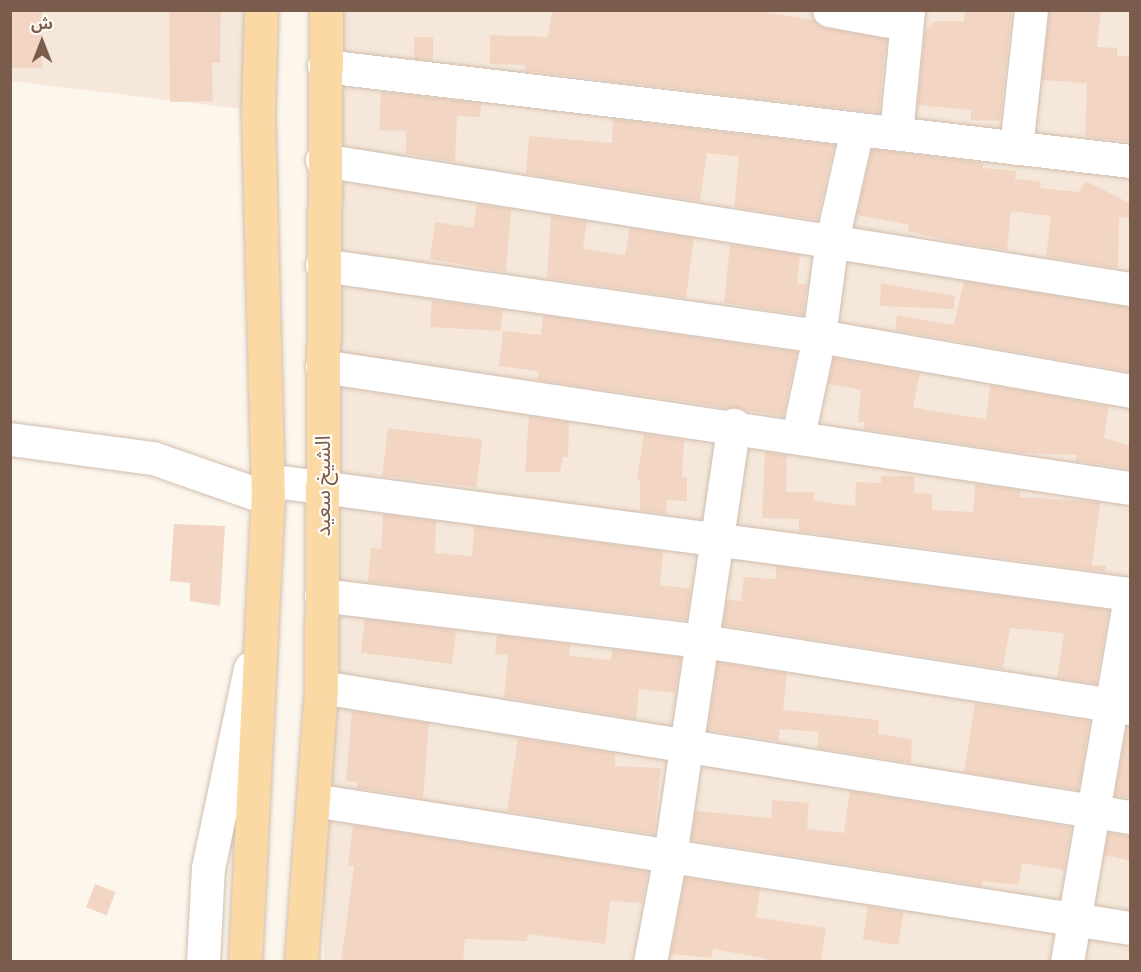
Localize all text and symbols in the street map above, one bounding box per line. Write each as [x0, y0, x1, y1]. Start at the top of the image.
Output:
north arrow [12, 12, 72, 72]
text: ش [31, 14, 53, 33]
street label: الشيخ سعيد [310, 435, 336, 537]

